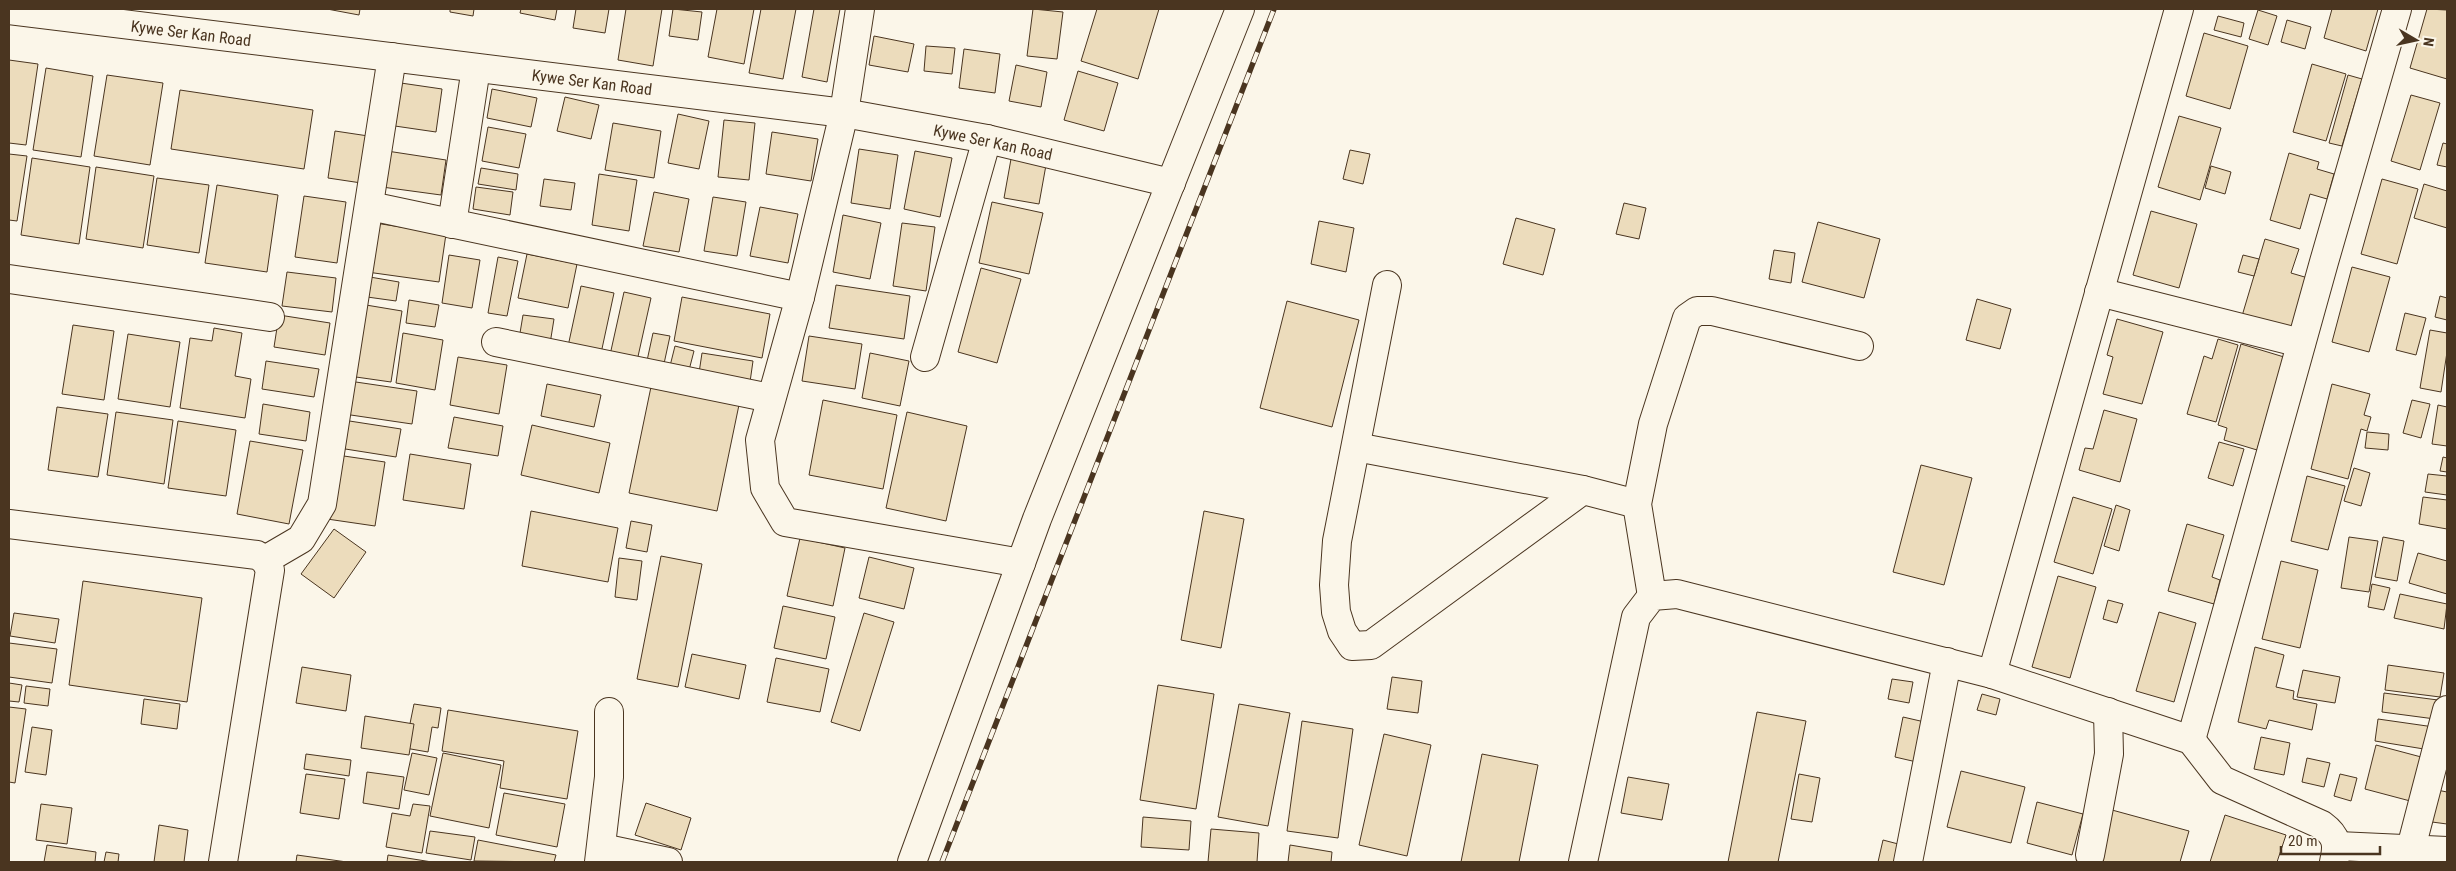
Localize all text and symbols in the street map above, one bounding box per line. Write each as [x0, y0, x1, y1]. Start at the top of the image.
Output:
north arrow [2391, 15, 2441, 65]
street label: Kywe Ser Kan Road [130, 17, 252, 50]
text: N [2420, 37, 2437, 48]
street label: Kywe Ser Kan Road [531, 66, 653, 99]
street label: Kywe Ser Kan Road [932, 121, 1054, 164]
scale bar [2281, 824, 2380, 856]
text: 20 m [2288, 832, 2318, 850]

